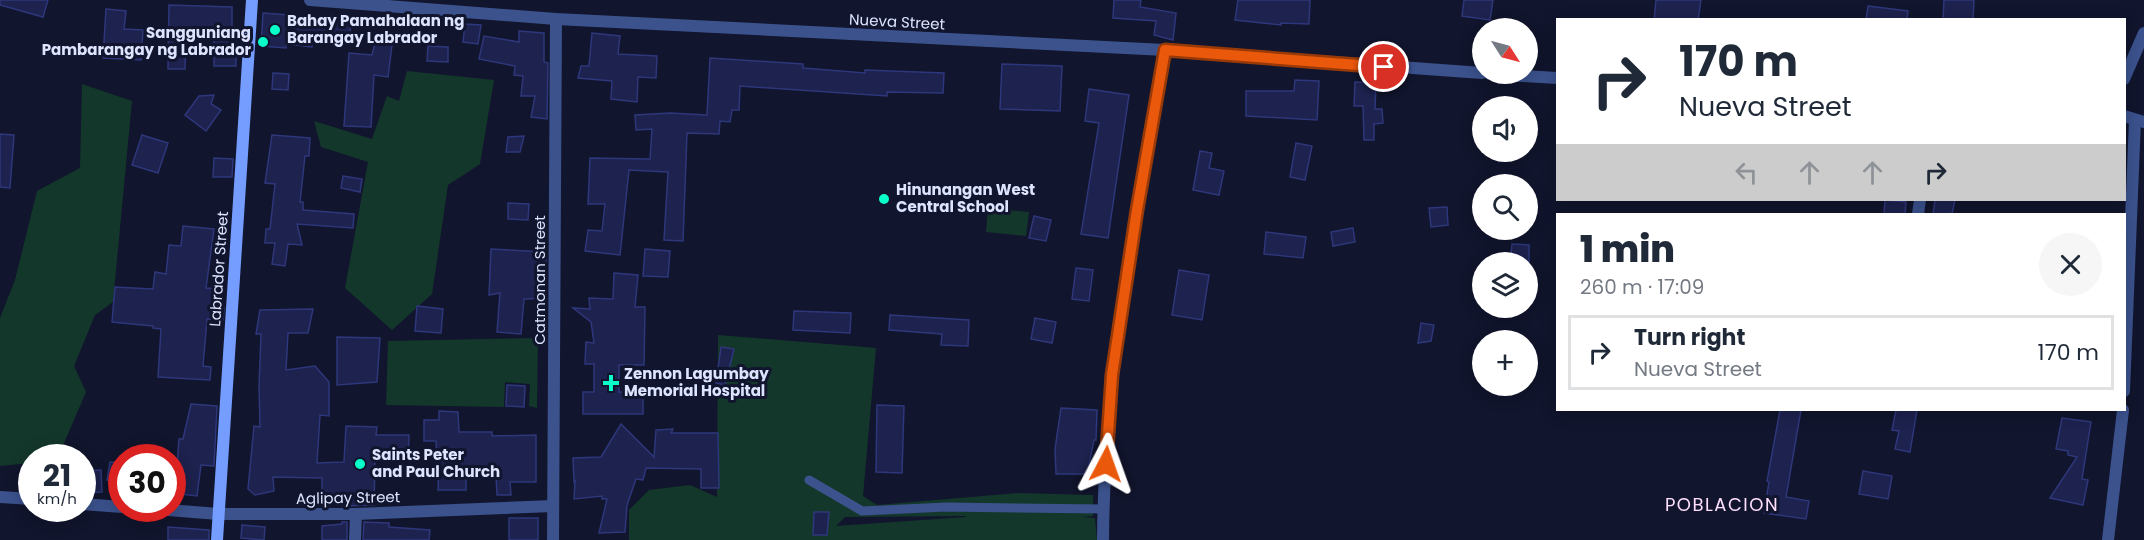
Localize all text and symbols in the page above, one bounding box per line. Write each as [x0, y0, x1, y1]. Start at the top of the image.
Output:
street label: Nueva Street [849, 9, 945, 34]
place label: Bahay Pamahalaan ng Barangay Labrador [287, 10, 464, 48]
north arrow [1472, 18, 1538, 84]
map controls [1472, 18, 1538, 396]
place label: Sangguniang Pambarangay ng Labrador [42, 22, 252, 60]
marker: Bahay Pamahalaan ng Barangay Labrador [268, 23, 282, 37]
text: 170 m [1679, 32, 1798, 91]
marker: Sangguniang Pambarangay ng Labrador [256, 35, 270, 49]
pin [1358, 41, 1409, 92]
icon: right [1580, 42, 1658, 120]
icon: arrive [1367, 50, 1400, 83]
text: Nueva Street [1679, 88, 1852, 125]
button: sound [1472, 96, 1538, 162]
icon: left [1730, 156, 1763, 189]
icon: ahead [1793, 156, 1826, 189]
icon: ahead [1856, 156, 1889, 189]
icon: right [1919, 156, 1952, 189]
button: search [1472, 174, 1538, 240]
place label: Hinunangan West Central School [896, 179, 1035, 217]
marker: Hinunangan West Central School [877, 192, 891, 206]
street label: Labrador Street [204, 210, 233, 327]
street label: Catmonan Street [529, 215, 550, 345]
text: 1 min [1580, 224, 1675, 275]
button: close [2039, 233, 2102, 296]
button: layers [1472, 252, 1538, 318]
text: 260 m · 17:09 [1580, 273, 1704, 301]
text: Turn right [1634, 322, 1745, 353]
button: + [1472, 330, 1538, 396]
icon: right [1583, 336, 1616, 369]
text: 170 m [2038, 337, 2099, 368]
text: Nueva Street [1634, 355, 1762, 383]
place label: Zennon Lagumbay Memorial Hospital [624, 363, 769, 401]
marker: Zennon Lagumbay Memorial Hospital [602, 374, 620, 392]
position arrow [1074, 432, 1138, 496]
speed limit sign: 30 [108, 444, 186, 522]
place label: Saints Peter and Paul Church [372, 444, 500, 482]
text: 21 [43, 454, 71, 497]
marker: Saints Peter and Paul Church [353, 457, 367, 471]
street label: Aglipay Street [296, 486, 400, 509]
text: km/h [37, 488, 77, 509]
district label: POBLACION [1665, 492, 1779, 517]

